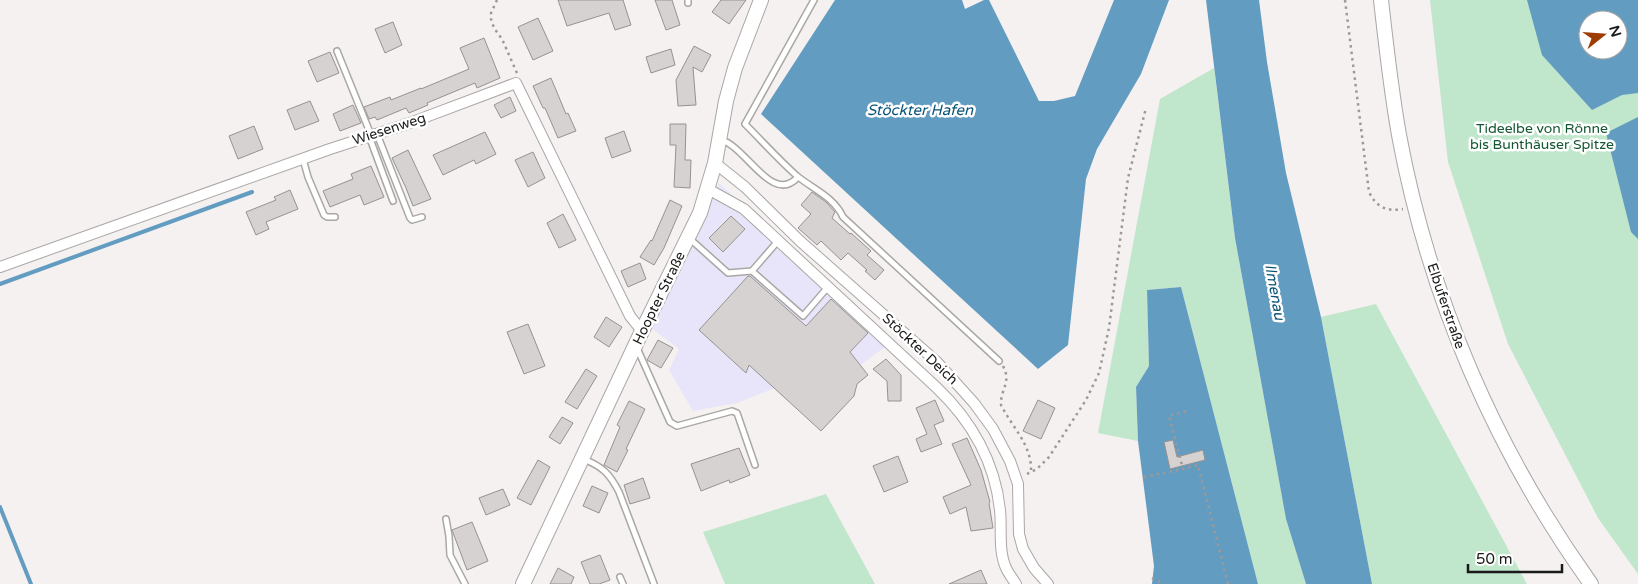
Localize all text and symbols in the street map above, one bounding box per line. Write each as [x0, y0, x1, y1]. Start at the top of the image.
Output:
north arrow [1578, 10, 1628, 60]
text: N [1605, 23, 1625, 39]
water label: Stöckter Hafen [867, 101, 974, 119]
street label: Wiesenweg [350, 109, 428, 149]
park label: Tideelbe von Rönne bis Bunthäuser Spitze [1470, 120, 1614, 153]
street label: Hoopter Straße [629, 249, 689, 347]
street label: Elbuferstraße [1423, 261, 1469, 351]
water label: Ilmenau [1261, 262, 1289, 322]
street label: Stöckter Deich [879, 310, 961, 388]
scale bar [1468, 542, 1562, 574]
text: 50 m [1476, 550, 1513, 568]

